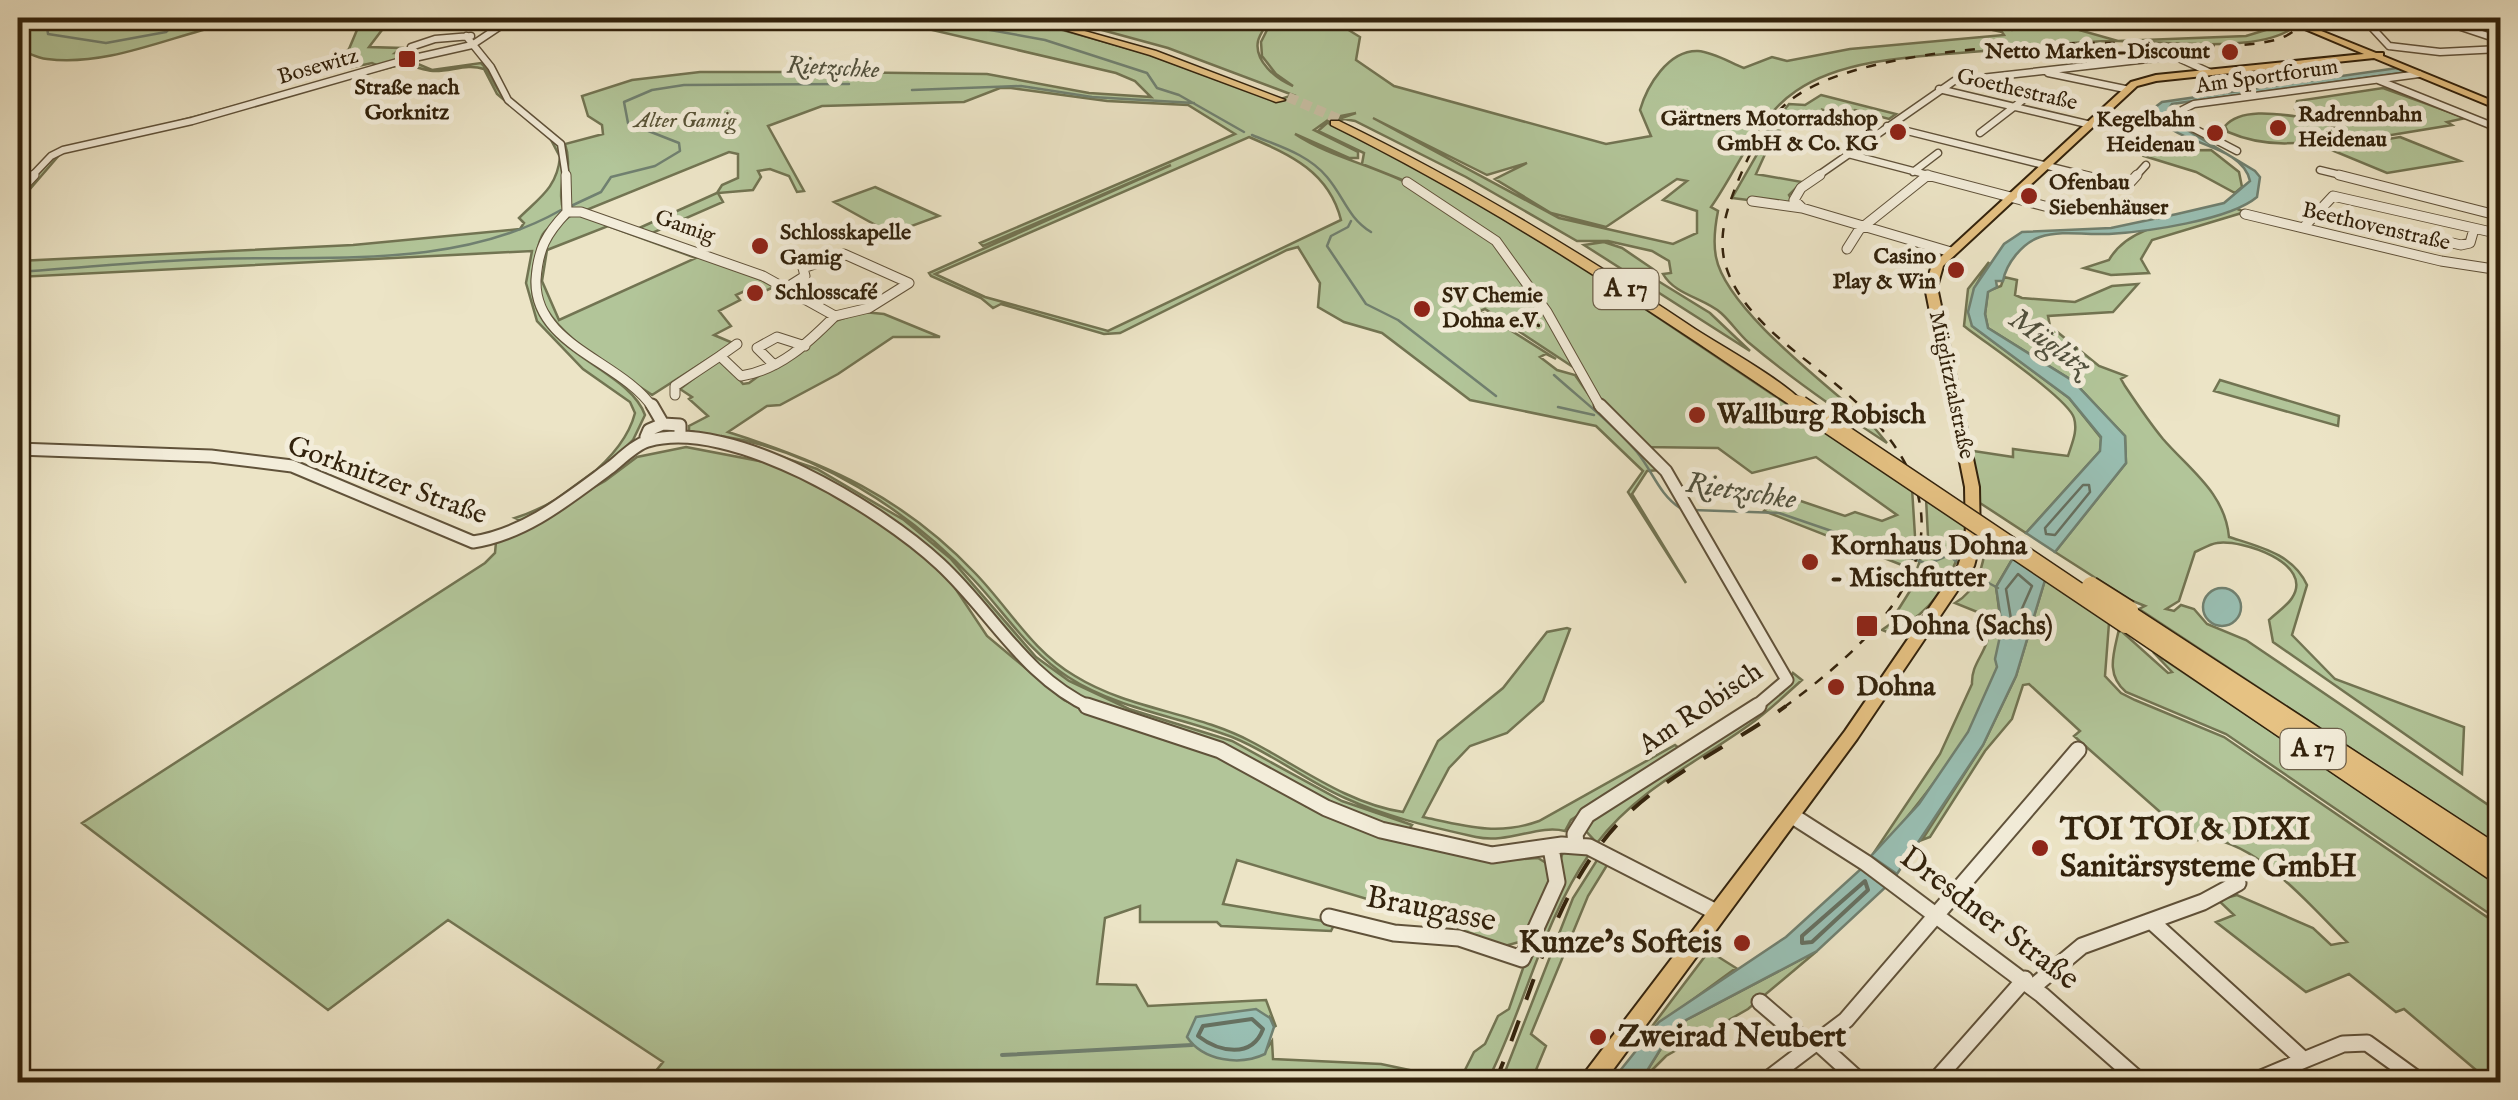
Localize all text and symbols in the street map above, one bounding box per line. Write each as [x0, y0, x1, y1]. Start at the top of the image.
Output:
place label: Netto Marken-Discount [1984, 38, 2210, 66]
marker: Netto Marken-Discount [2219, 41, 2241, 63]
street label: Bosewitz [275, 42, 361, 92]
marker: Straße nach Gorknitz [396, 48, 418, 70]
water label: Rietzschke [786, 50, 881, 86]
street label: Am Sportforum [2193, 53, 2340, 101]
street label: Goethestraße [1954, 63, 2080, 117]
place label: Straße nach Gorknitz [354, 74, 460, 127]
place label: Radrennbahn Heidenau [2298, 101, 2422, 154]
place label: Gärtners Motorradshop GmbH & Co. KG [1661, 105, 1879, 158]
place label: Kegelbahn Heidenau [2096, 106, 2196, 159]
park label: Alter Gamig [632, 107, 738, 135]
marker: Radrennbahn Heidenau [2267, 117, 2289, 139]
marker: Gärtners Motorradshop GmbH & Co. KG [1887, 121, 1909, 143]
marker: Kegelbahn Heidenau [2204, 122, 2226, 144]
place label: Ofenbau Siebenhäuser [2049, 169, 2169, 222]
marker: Ofenbau Siebenhäuser [2018, 185, 2040, 207]
street label: Beethovenstraße [2299, 196, 2453, 258]
street label: Gamig [651, 204, 720, 251]
place label: Schlosskapelle Gamig [780, 219, 911, 272]
marker: Schlosskapelle Gamig [749, 235, 771, 257]
place label: Casino Play & Win [1832, 243, 1936, 296]
marker: Casino Play & Win [1945, 259, 1967, 281]
road number: A 17 [1594, 269, 1658, 309]
place label: Schlosscafé [775, 279, 878, 307]
marker: Schlosscafé [744, 282, 766, 304]
place label: SV Chemie Dohna e.V. [1442, 282, 1543, 335]
marker: SV Chemie Dohna e.V. [1411, 298, 1433, 320]
water label: Müglitz [2001, 301, 2099, 387]
street label: Müglitztalstraße [1922, 308, 1980, 462]
place label: Wallburg Robisch [1716, 398, 1927, 433]
marker: Wallburg Robisch [1686, 404, 1708, 426]
street label: Gorknitzer Straße [282, 429, 492, 533]
water label: Rietzschke [1683, 465, 1799, 519]
place label: Kornhaus Dohna - Mischfutter [1830, 529, 2028, 596]
marker: Kornhaus Dohna - Mischfutter [1799, 551, 1821, 573]
place label: Dohna (Sachs) [1890, 609, 2053, 644]
marker: Dohna (Sachs) [1854, 613, 1880, 639]
street label: Am Robisch [1632, 655, 1770, 764]
place label: Dohna [1856, 670, 1936, 705]
marker: Dohna [1825, 676, 1847, 698]
road number: A 17 [2280, 729, 2346, 769]
place label: TOI TOI & DIXI Sanitärsysteme GmbH [2059, 810, 2357, 888]
marker: TOI TOI & DIXI Sanitärsysteme GmbH [2029, 837, 2051, 859]
street label: Dresdner Straße [1891, 838, 2087, 1000]
street label: Braugasse [1362, 877, 1500, 943]
place label: Kunze's Softeis [1518, 923, 1722, 964]
marker: Kunze's Softeis [1731, 932, 1753, 954]
place label: Zweirad Neubert [1618, 1017, 1846, 1058]
marker: Zweirad Neubert [1587, 1026, 1609, 1048]

